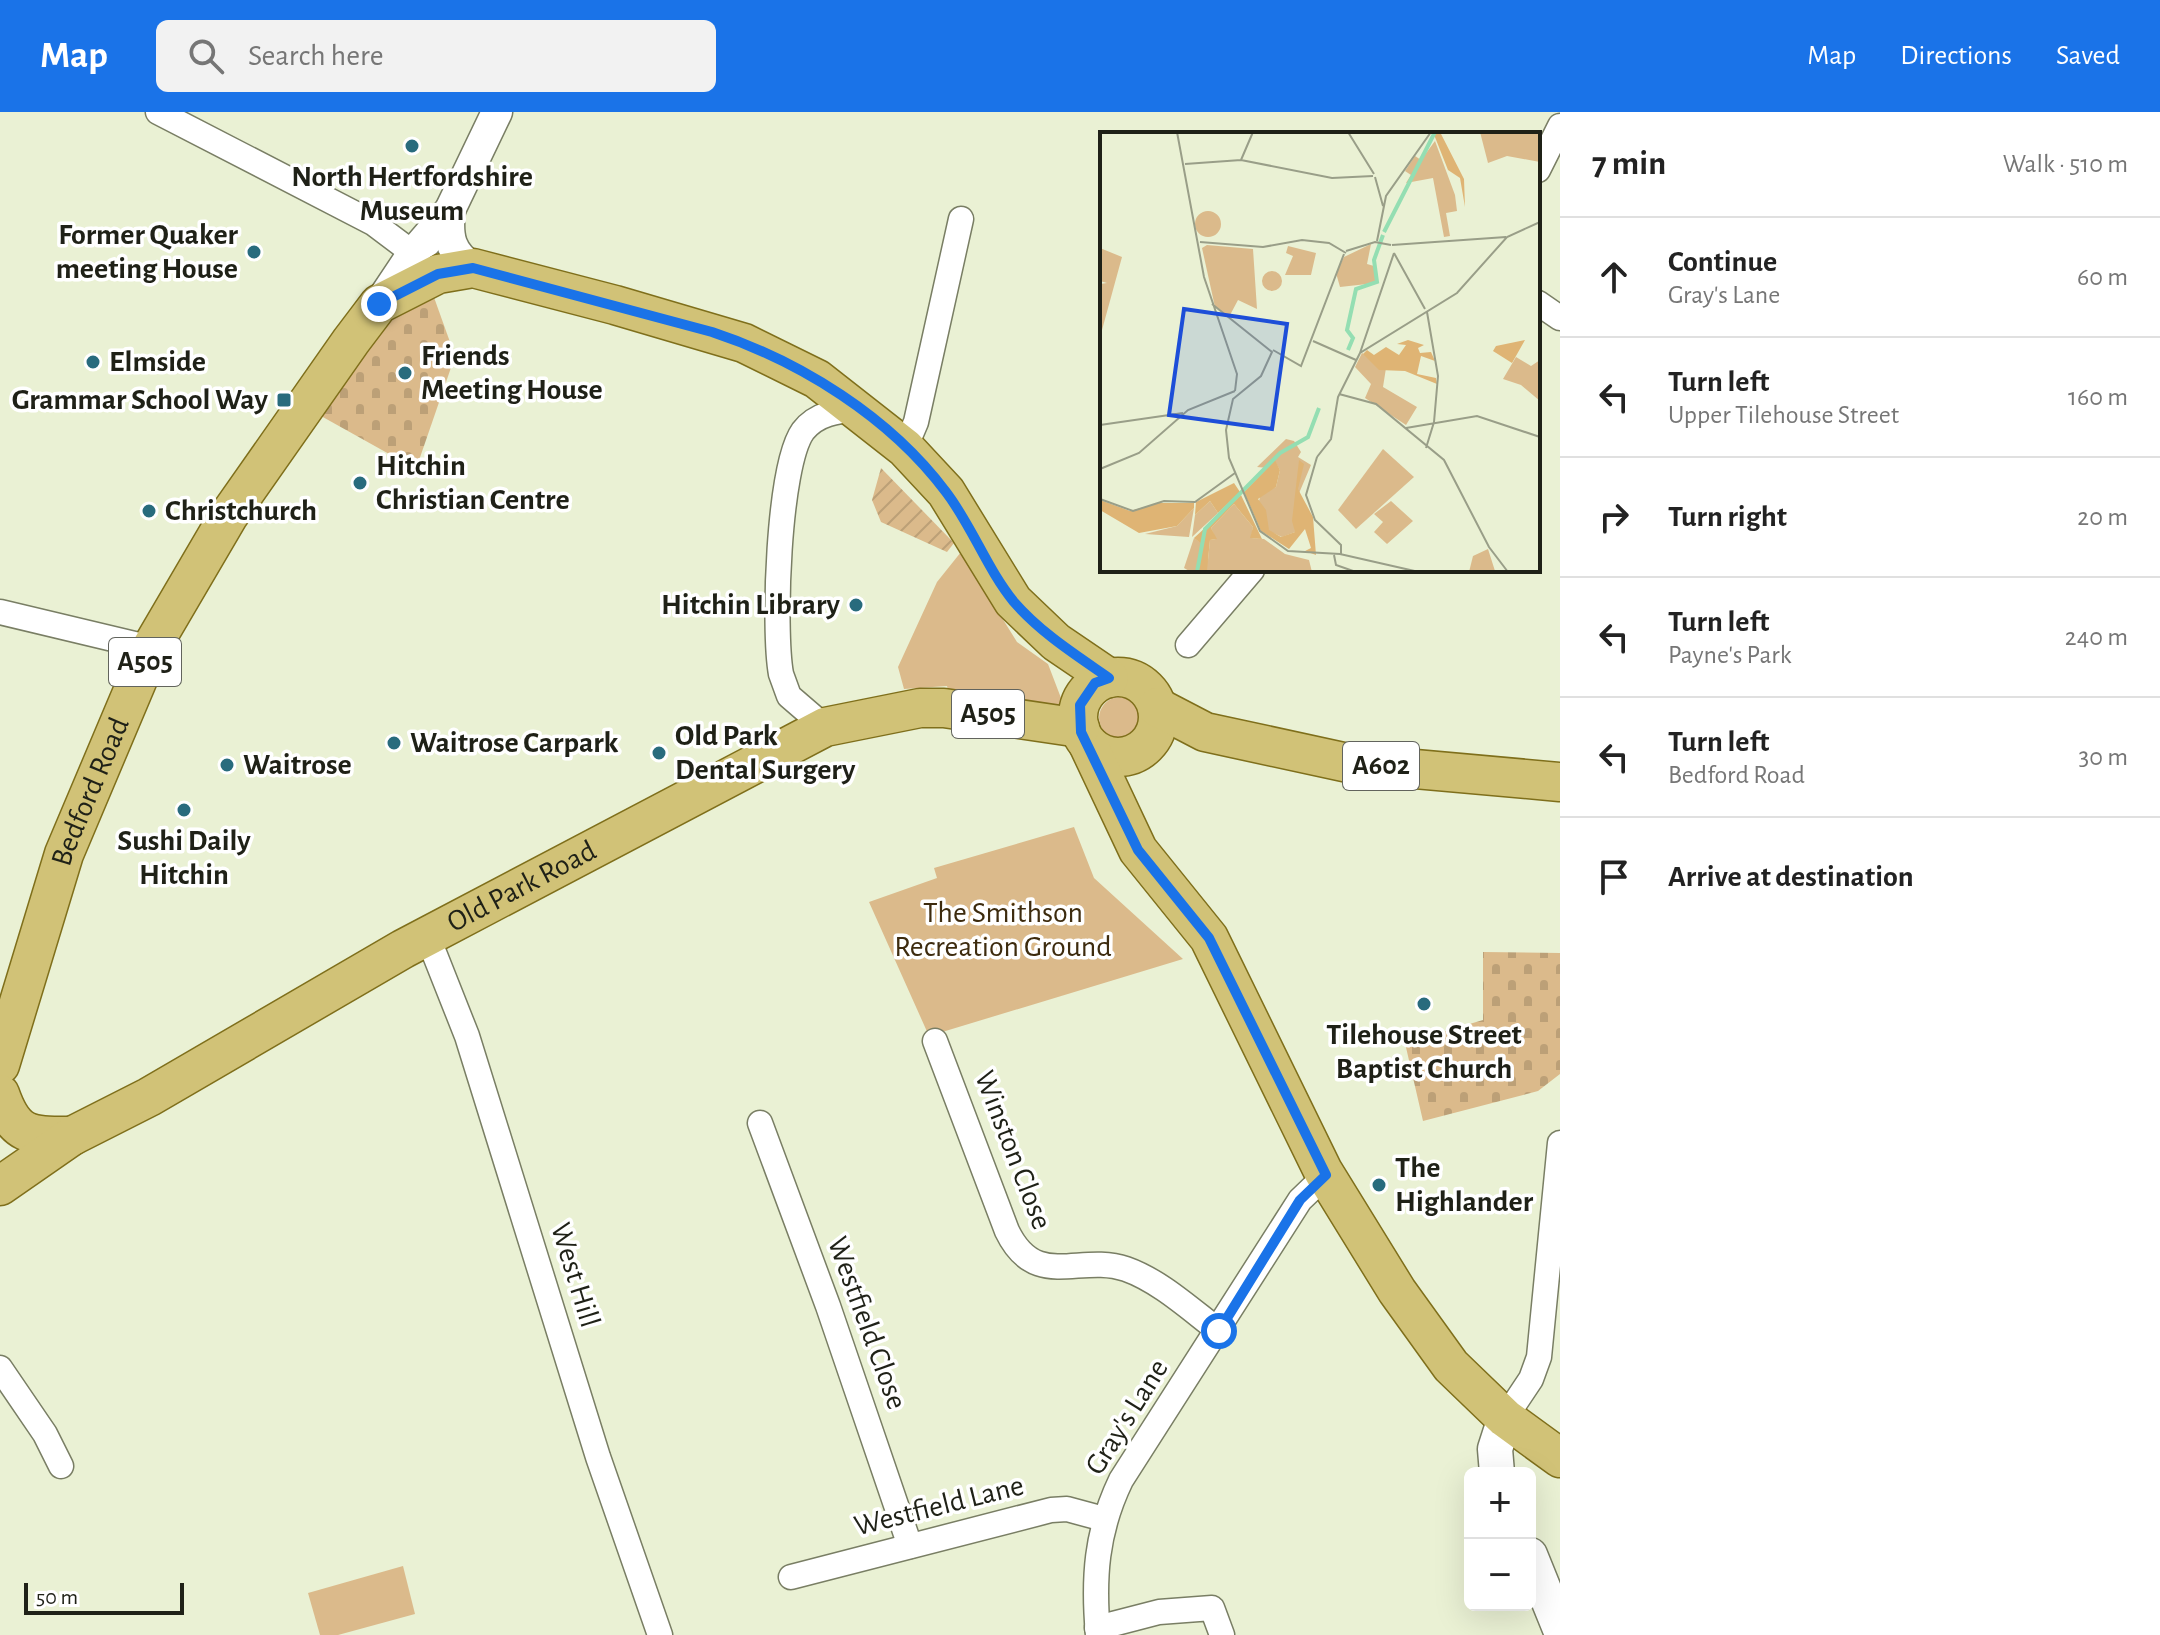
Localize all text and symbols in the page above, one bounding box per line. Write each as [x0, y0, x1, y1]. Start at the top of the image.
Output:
search box [156, 20, 716, 92]
icon: search [184, 34, 228, 78]
text: Map [40, 37, 108, 75]
text: Search here [248, 41, 384, 71]
text: Map [1807, 42, 1856, 70]
text: Directions [1900, 42, 2012, 70]
text: Saved [2056, 42, 2120, 70]
inset map [1100, 132, 1540, 572]
marker: North Hertfordshire Museum [403, 137, 421, 155]
text: 7 min [1592, 147, 1666, 181]
text: Walk · 510 m [2003, 151, 2128, 177]
place label: North Hertfordshire Museum [291, 162, 533, 226]
place label: Former Quaker meeting House [56, 220, 239, 284]
marker: Former Quaker meeting House [245, 243, 263, 261]
text: Continue [1668, 247, 1777, 277]
icon: ahead [1592, 255, 1636, 299]
text: 60 m [2077, 264, 2128, 290]
text: Gray's Lane [1668, 282, 1780, 308]
route end [361, 286, 397, 322]
place label: Friends Meeting House [421, 341, 603, 405]
place label: Elmside [109, 347, 206, 377]
marker: Elmside [84, 353, 102, 371]
marker: Friends Meeting House [396, 364, 414, 382]
text: Turn left [1668, 367, 1769, 397]
icon: left [1592, 375, 1636, 419]
text: 160 m [2068, 384, 2128, 410]
place label: Grammar School Way [12, 385, 269, 415]
marker: Grammar School Way [275, 391, 293, 409]
text: Upper Tilehouse Street [1668, 402, 1899, 428]
place label: Hitchin Christian Centre [376, 451, 570, 515]
marker: Hitchin Christian Centre [351, 474, 369, 492]
icon: right [1592, 495, 1636, 539]
place label: Christchurch [165, 496, 317, 526]
marker: Christchurch [140, 502, 158, 520]
text: Turn right [1668, 502, 1787, 532]
text: 20 m [2077, 504, 2128, 530]
place label: Hitchin Library [661, 590, 841, 620]
marker: Hitchin Library [847, 596, 865, 614]
text: Turn left [1668, 607, 1769, 637]
icon: left [1592, 615, 1636, 659]
text: 240 m [2065, 624, 2128, 650]
road number: A505 [109, 638, 181, 686]
text: Payne's Park [1668, 642, 1792, 668]
road number: A505 [952, 690, 1024, 738]
street label: Bedford Road [46, 713, 135, 869]
place label: Old Park Dental Surgery [675, 721, 856, 785]
text: Turn left [1668, 727, 1769, 757]
place label: Waitrose Carpark [410, 728, 618, 758]
marker: Waitrose Carpark [385, 734, 403, 752]
icon: left [1592, 735, 1636, 779]
road number: A602 [1343, 742, 1419, 790]
marker: Old Park Dental Surgery [650, 744, 668, 762]
text: 30 m [2078, 744, 2128, 770]
place label: Waitrose [243, 750, 352, 780]
marker: Waitrose [218, 756, 236, 774]
text: Bedford Road [1668, 762, 1805, 788]
marker: Sushi Daily Hitchin [175, 801, 193, 819]
place label: Sushi Daily Hitchin [117, 826, 251, 890]
street label: Old Park Road [442, 835, 601, 938]
icon: arrive [1592, 855, 1636, 899]
text: Arrive at destination [1668, 862, 1914, 892]
park label: The Smithson Recreation Ground [894, 898, 1112, 962]
marker: Tilehouse Street Baptist Church [1415, 995, 1433, 1013]
place label: Tilehouse Street Baptist Church [1326, 1020, 1522, 1084]
street label: Winston Close [969, 1067, 1057, 1233]
place label: The Highlander [1395, 1153, 1534, 1217]
marker: The Highlander [1370, 1176, 1388, 1194]
street label: West Hill [545, 1219, 605, 1331]
street label: Westfield Close [822, 1233, 912, 1413]
route start [1201, 1313, 1237, 1349]
street label: Gray's Lane [1080, 1354, 1174, 1480]
map controls [1464, 1467, 1536, 1611]
button: + [1464, 1467, 1536, 1539]
street label: Westfield Lane [851, 1470, 1027, 1542]
button: − [1464, 1539, 1536, 1611]
scale bar [24, 1579, 184, 1615]
text: 50 m [36, 1586, 78, 1608]

